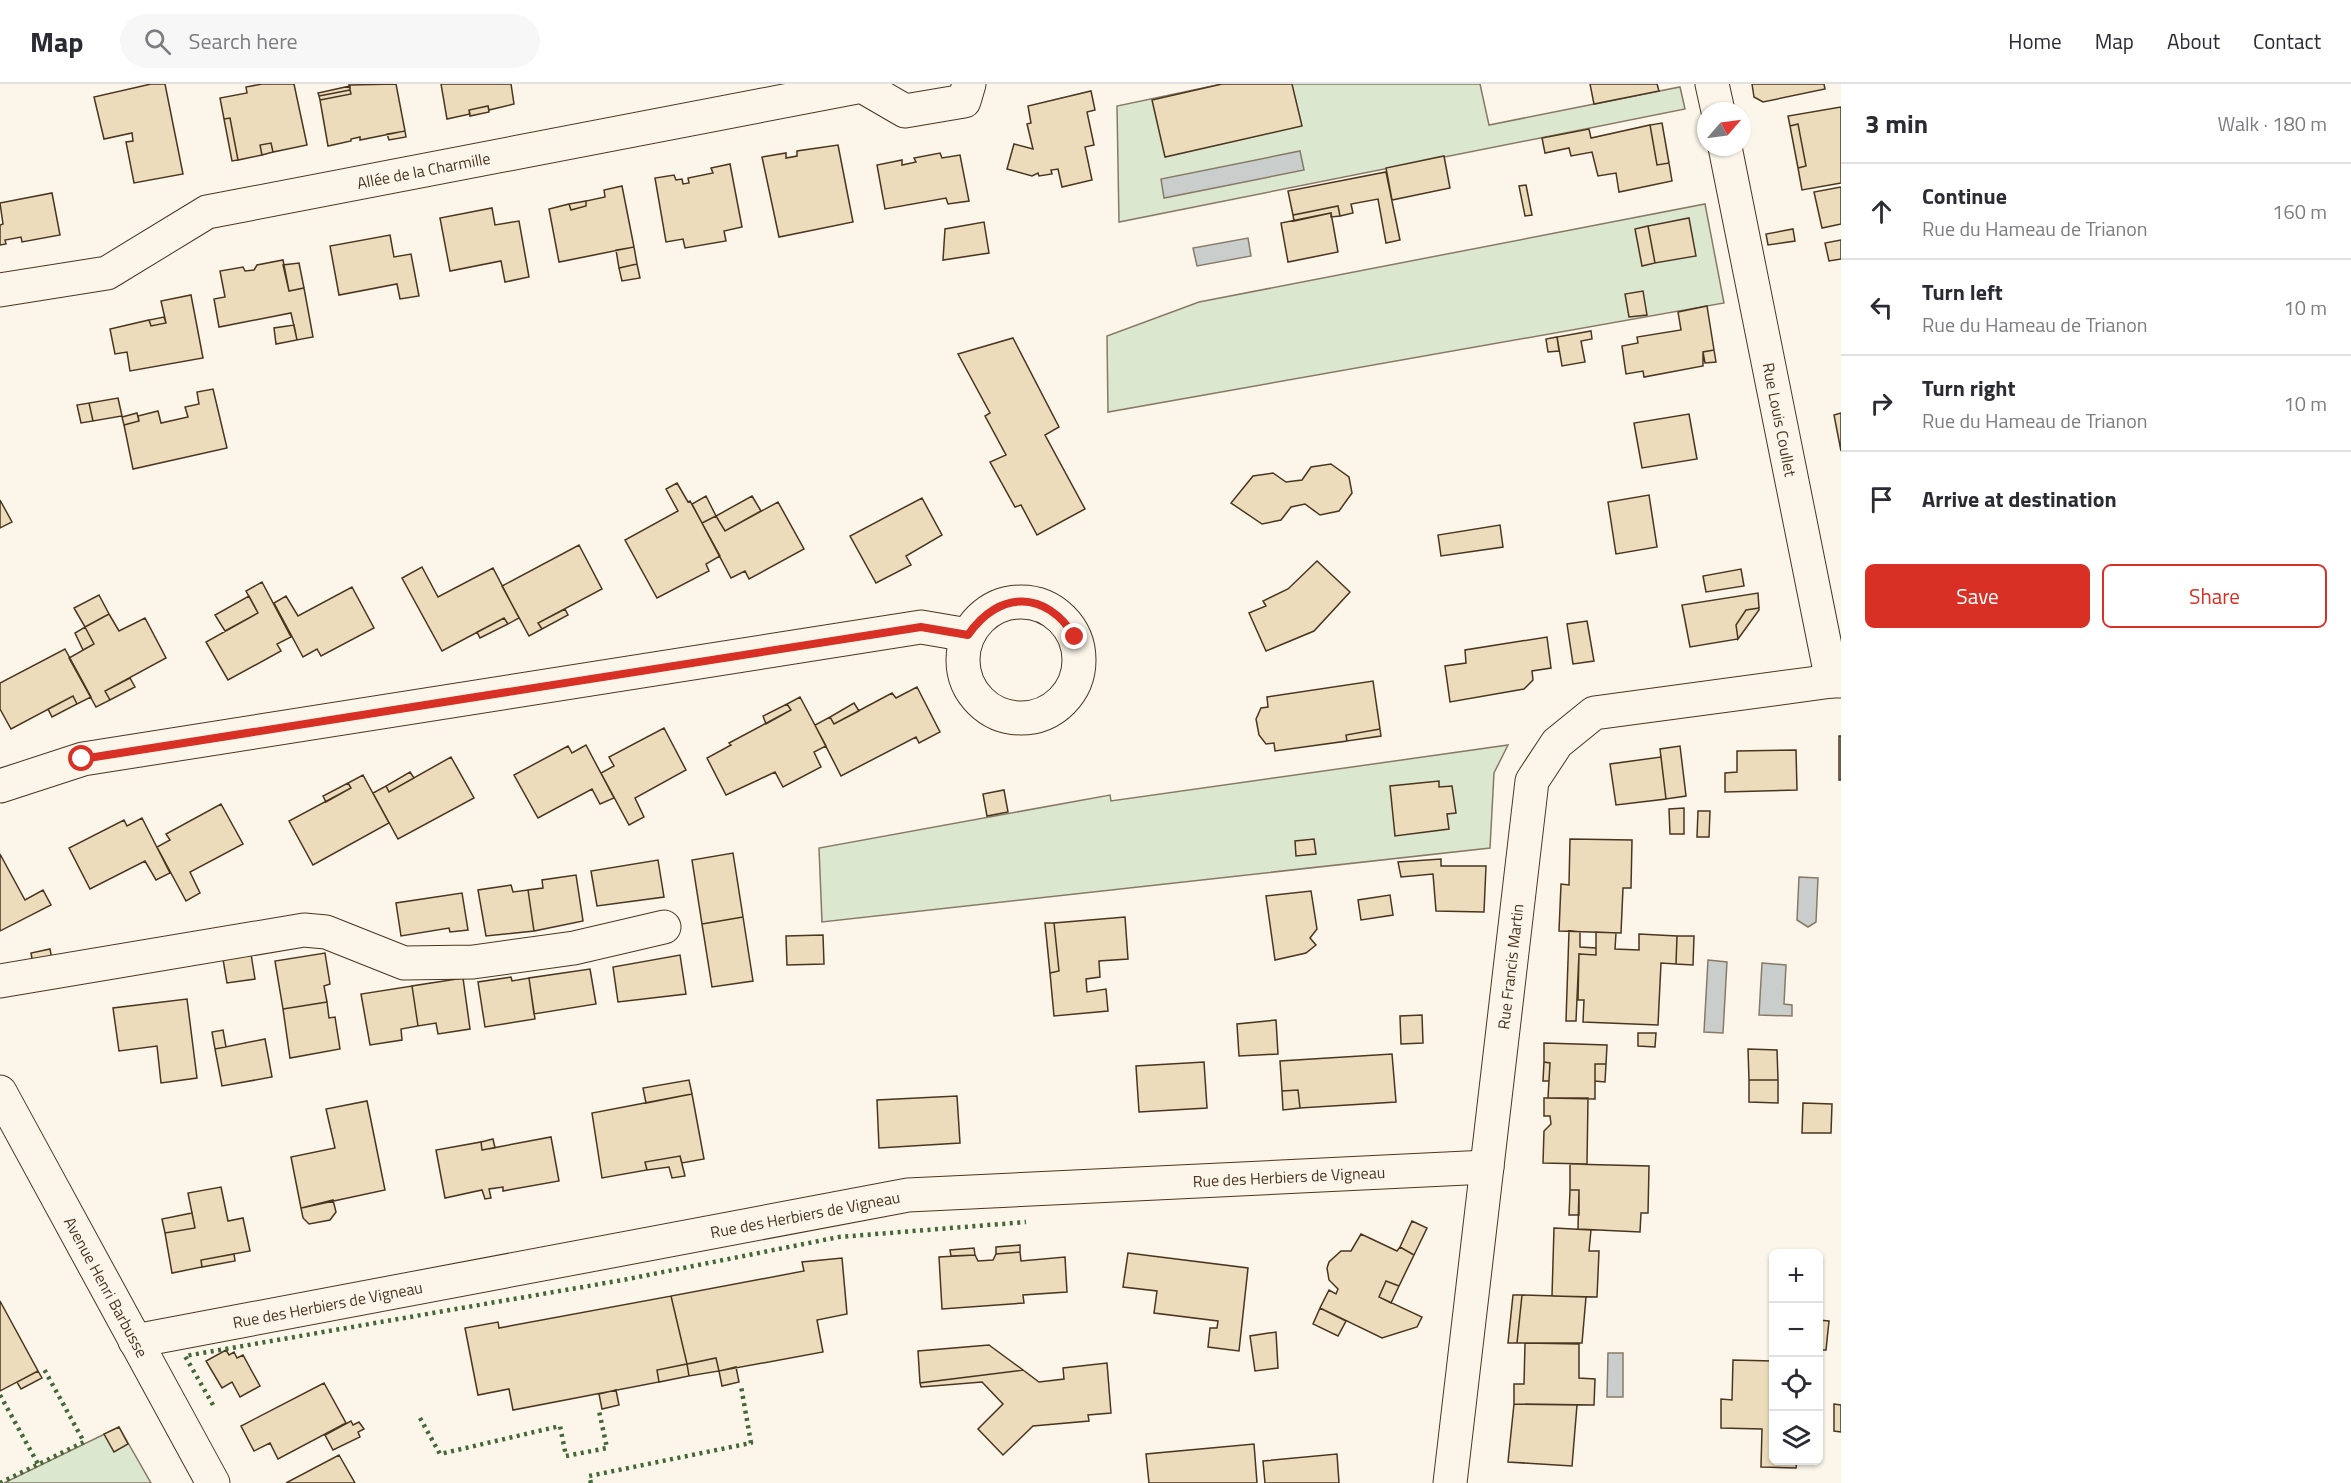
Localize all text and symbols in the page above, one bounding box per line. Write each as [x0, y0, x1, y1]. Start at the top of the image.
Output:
search box [120, 14, 540, 68]
text: Map [30, 20, 84, 63]
text: Search here [189, 24, 298, 58]
icon: search [141, 25, 174, 58]
text: Home [2008, 25, 2062, 57]
text: Map [2095, 25, 2134, 57]
text: About [2167, 25, 2220, 57]
text: Contact [2253, 25, 2321, 57]
north arrow [1697, 102, 1751, 156]
text: 3 min [1865, 104, 1928, 143]
text: Walk · 180 m [2218, 108, 2327, 139]
street label: Allée de la Charmille [355, 146, 492, 195]
text: Continue [1922, 179, 2007, 213]
icon: ahead [1865, 195, 1898, 228]
text: 160 m [2272, 196, 2327, 227]
text: Rue du Hameau de Trianon [1922, 213, 2148, 244]
text: Turn left [1922, 275, 2003, 309]
icon: left [1865, 291, 1898, 324]
text: 10 m [2283, 292, 2327, 323]
text: Rue du Hameau de Trianon [1922, 309, 2148, 340]
street label: Rue Louis Coullet [1757, 361, 1803, 479]
text: Turn right [1922, 371, 2016, 405]
icon: right [1865, 387, 1898, 420]
text: 10 m [2283, 388, 2327, 419]
text: Rue du Hameau de Trianon [1922, 405, 2148, 436]
text: Arrive at destination [1922, 482, 2117, 516]
icon: arrive [1865, 483, 1898, 516]
button: Save [1865, 564, 2090, 628]
button: Share [2102, 564, 2327, 628]
route end [1061, 623, 1087, 649]
route start [68, 745, 94, 771]
street label: Rue Francis Martin [1491, 902, 1530, 1031]
street label: Rue des Herbiers de Vigneau [1192, 1160, 1386, 1193]
street label: Rue des Herbiers de Vigneau [708, 1185, 902, 1244]
street label: Avenue Henri Barbusse [58, 1212, 154, 1362]
map controls [1769, 1249, 1823, 1465]
button: + [1769, 1249, 1823, 1303]
street label: Rue des Herbiers de Vigneau [231, 1275, 425, 1334]
button: − [1769, 1303, 1823, 1357]
button: locate [1769, 1357, 1823, 1411]
button: layers [1769, 1411, 1823, 1465]

